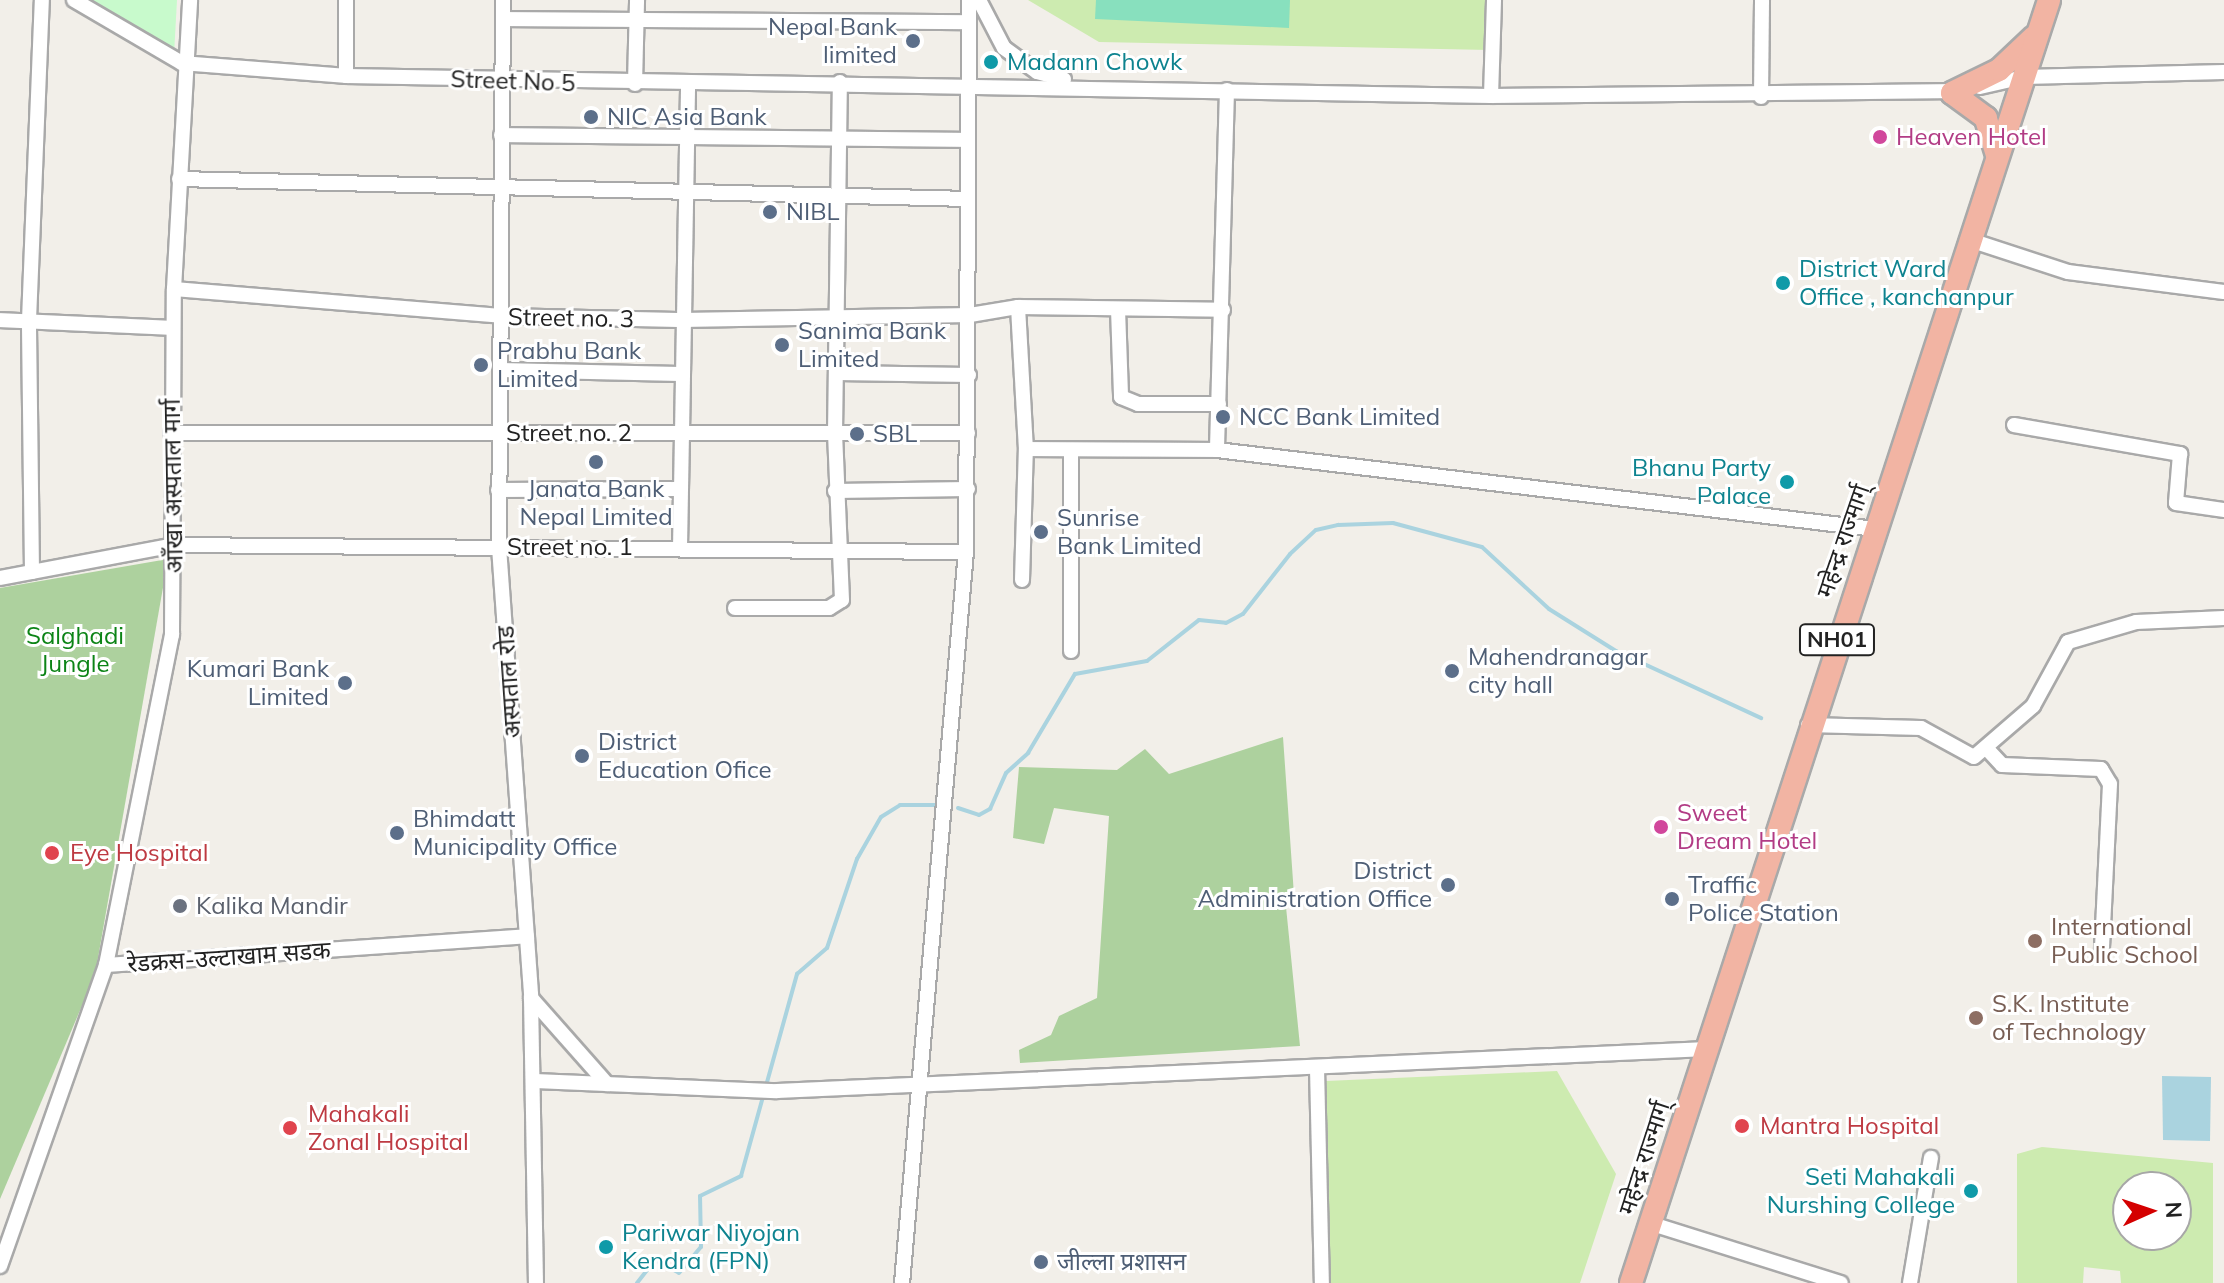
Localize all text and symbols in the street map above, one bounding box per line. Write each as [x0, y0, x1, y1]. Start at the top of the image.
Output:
place label: Nepal Bank limited [768, 13, 897, 69]
marker: Nepal Bank limited [904, 32, 922, 50]
place label: Madann Chowk [1007, 48, 1182, 76]
marker: Madann Chowk [982, 53, 1000, 71]
street label: Street No 5 [450, 64, 576, 98]
place label: NIC Asia Bank [607, 103, 767, 131]
marker: NIC Asia Bank [582, 108, 600, 126]
place label: Heaven Hotel [1896, 123, 2047, 151]
marker: Heaven Hotel [1871, 128, 1889, 146]
place label: NIBL [786, 198, 840, 226]
marker: NIBL [761, 203, 779, 221]
place label: District Ward Office , kanchanpur [1799, 255, 2014, 311]
marker: District Ward Office , kanchanpur [1774, 274, 1792, 292]
street label: Street no. 3 [508, 303, 634, 333]
place label: Sanima Bank Limited [798, 317, 946, 373]
marker: Sanima Bank Limited [773, 336, 791, 354]
place label: Prabhu Bank Limited [497, 337, 641, 393]
marker: Prabhu Bank Limited [472, 356, 490, 374]
street label: आँखा अस्पताल मार्ग [157, 399, 189, 573]
place label: NCC Bank Limited [1239, 403, 1440, 431]
marker: NCC Bank Limited [1214, 408, 1232, 426]
street label: Street no. 2 [506, 419, 632, 447]
place label: SBL [873, 420, 917, 448]
marker: SBL [848, 425, 866, 443]
marker: Janata Bank Nepal Limited [587, 453, 605, 471]
place label: Bhanu Party Palace [1632, 454, 1771, 510]
marker: Bhanu Party Palace [1778, 473, 1796, 491]
place label: Janata Bank Nepal Limited [519, 475, 673, 531]
street label: महेन्द्र राज्मार्ग् [1810, 481, 1876, 601]
place label: Sunrise Bank Limited [1057, 504, 1202, 560]
marker: Sunrise Bank Limited [1032, 523, 1050, 541]
street label: Street no. 1 [507, 533, 633, 561]
park label: Salghadi Jungle [26, 622, 124, 678]
road number: NH01 [1797, 622, 1877, 658]
street label: अस्पताल रोड [491, 625, 527, 739]
place label: Mahendranagar city hall [1468, 643, 1648, 699]
place label: Kumari Bank Limited [187, 655, 329, 711]
marker: Mahendranagar city hall [1443, 662, 1461, 680]
marker: Kumari Bank Limited [336, 674, 354, 692]
place label: District Education Ofice [598, 728, 772, 784]
marker: District Education Ofice [573, 747, 591, 765]
place label: Sweet Dream Hotel [1677, 799, 1817, 855]
place label: Bhimdatt Municipality Office [413, 805, 617, 861]
marker: Sweet Dream Hotel [1652, 818, 1670, 836]
marker: Bhimdatt Municipality Office [388, 824, 406, 842]
place label: Eye Hospital [70, 839, 208, 867]
marker: Eye Hospital [41, 842, 63, 864]
place label: District Administration Office [1197, 857, 1432, 913]
place label: Traffic Police Station [1688, 871, 1839, 927]
marker: District Administration Office [1439, 876, 1457, 894]
marker: Traffic Police Station [1663, 890, 1681, 908]
place label: Kalika Mandir [196, 892, 348, 920]
marker: Kalika Mandir [171, 897, 189, 915]
place label: International Public School [2051, 913, 2198, 969]
marker: International Public School [2026, 932, 2044, 950]
street label: रेडक्रस-उल्टाखाम सडक [127, 936, 331, 978]
place label: S.K. Institute of Technology [1992, 990, 2146, 1046]
marker: S.K. Institute of Technology [1967, 1009, 1985, 1027]
street label: महेन्द्र राज्मार्ग् [1612, 1098, 1676, 1218]
place label: Mahakali Zonal Hospital [308, 1100, 469, 1156]
place label: Mantra Hospital [1760, 1112, 1939, 1140]
marker: Mantra Hospital [1731, 1115, 1753, 1137]
marker: Mahakali Zonal Hospital [279, 1117, 301, 1139]
place label: Seti Mahakali Nurshing College [1767, 1163, 1955, 1219]
north arrow [2112, 1171, 2192, 1251]
marker: Seti Mahakali Nurshing College [1962, 1182, 1980, 1200]
text: N [2160, 1201, 2188, 1219]
place label: Pariwar Niyojan Kendra (FPN) [622, 1219, 800, 1275]
marker: Pariwar Niyojan Kendra (FPN) [597, 1238, 615, 1256]
place label: जील्ला प्रशासन [1057, 1248, 1186, 1276]
marker: जील्ला प्रशासन [1032, 1253, 1050, 1271]

